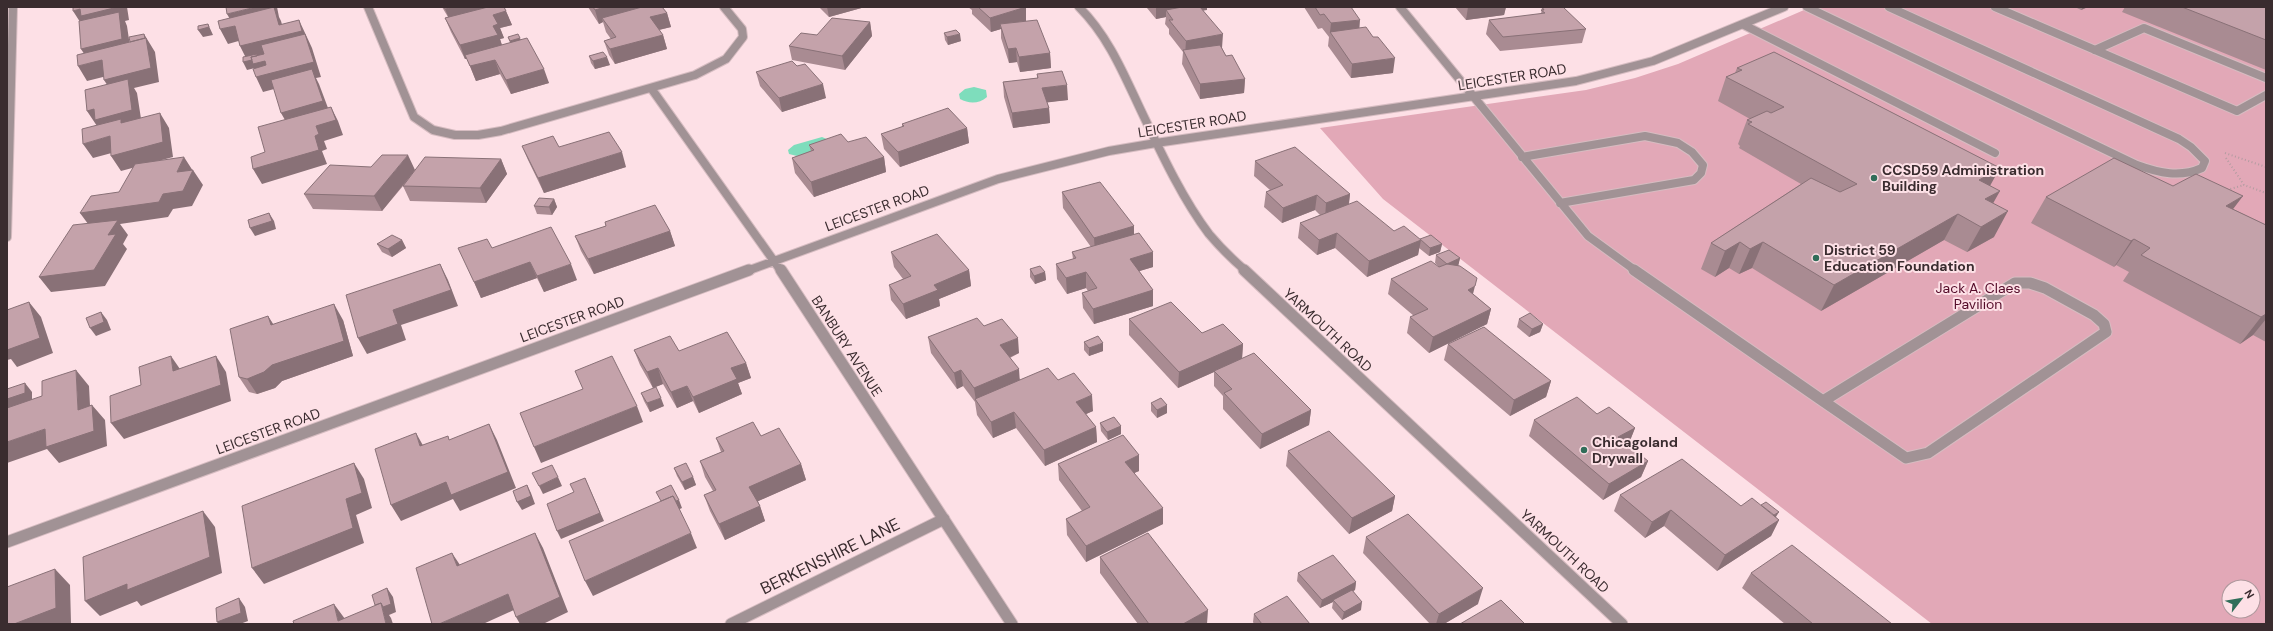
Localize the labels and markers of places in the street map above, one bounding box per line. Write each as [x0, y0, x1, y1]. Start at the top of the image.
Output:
place label: CCSD59 Administration Building [1882, 161, 2044, 195]
marker: CCSD59 Administration Building [1869, 173, 1879, 183]
place label: District 59 Education Foundation [1824, 241, 1975, 275]
marker: District 59 Education Foundation [1811, 253, 1821, 263]
place label: Chicagoland Drywall [1592, 433, 1678, 467]
marker: Chicagoland Drywall [1579, 445, 1589, 455]

